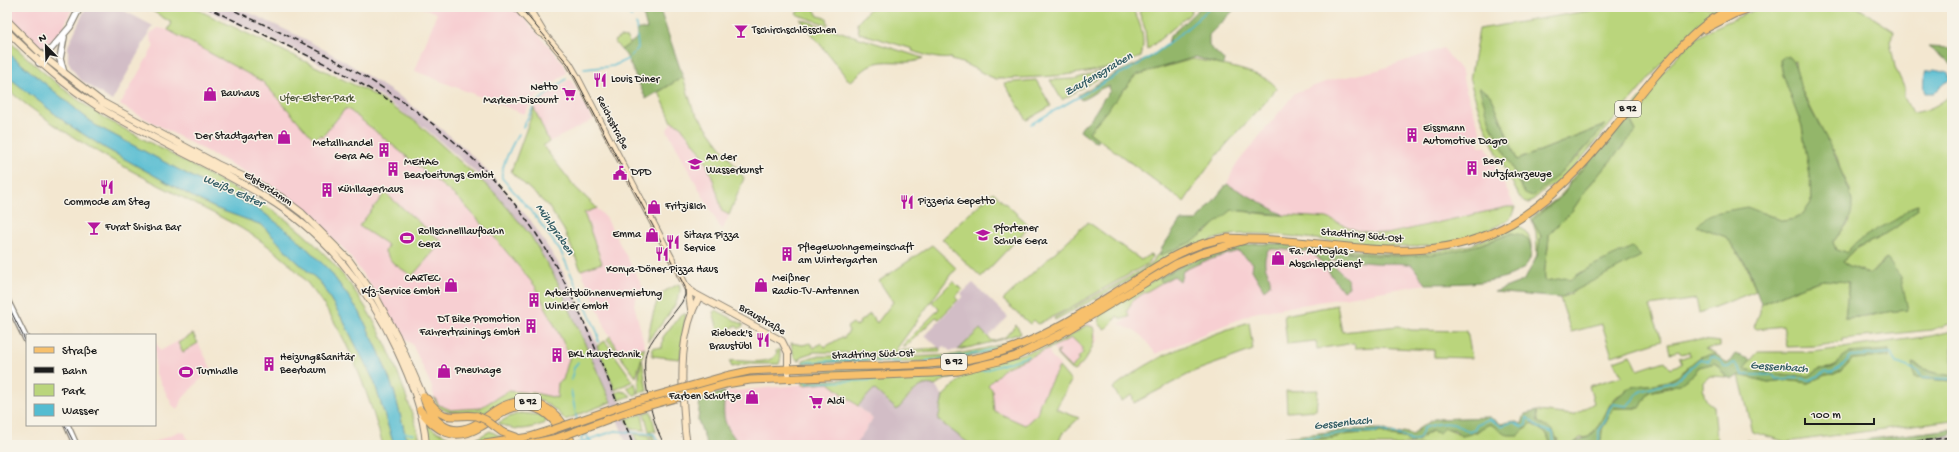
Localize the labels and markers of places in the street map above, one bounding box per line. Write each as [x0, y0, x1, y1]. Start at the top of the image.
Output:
bar icon: Tschirchschlösschen [733, 23, 749, 39]
place label: Tschirchschlösschen [751, 25, 837, 37]
restaurant icon: Louis Diner [592, 72, 608, 88]
place label: Louis Diner [611, 74, 660, 86]
place label: Netto Marken-Discount [483, 82, 560, 107]
shop icon: Bauhaus [202, 86, 218, 102]
supermarket icon: Netto Marken-Discount [561, 86, 577, 102]
place label: Bauhaus [220, 88, 260, 100]
place label: Eissmann Automotive Dagro [1423, 123, 1508, 148]
building icon: Eissmann Automotive Dagro [1404, 127, 1420, 143]
shop icon: Der Stadtgarten [276, 129, 292, 145]
place label: Der Stadtgarten [194, 131, 274, 143]
place label: Metallhandel Gera AG [312, 138, 374, 163]
building icon: Metallhandel Gera AG [376, 142, 392, 158]
place label: An der Wasserkunst [706, 152, 764, 177]
school or university icon: An der Wasserkunst [687, 156, 703, 172]
place label: Beer Nutzfahrzeuge [1482, 156, 1552, 181]
place label: MEHAG Bearbeitungs GmbH [403, 157, 495, 182]
building icon: Beer Nutzfahrzeuge [1464, 160, 1480, 176]
building icon: MEHAG Bearbeitungs GmbH [385, 161, 401, 177]
public building icon: DPD [612, 165, 628, 181]
place label: DPD [630, 167, 652, 179]
restaurant icon: Commode am Steg [99, 179, 115, 195]
building icon: Kühllagerhaus [319, 182, 335, 198]
place label: Kühllagerhaus [338, 184, 404, 196]
restaurant icon: Pizzeria Gepetto [899, 194, 915, 210]
place label: Pizzeria Gepetto [917, 196, 996, 208]
place label: Commode am Steg [64, 197, 150, 209]
shop icon: Fritzi&Ich [646, 199, 662, 215]
place label: Fritzi&Ich [664, 201, 706, 213]
bar icon: Furat Shisha Bar [86, 220, 102, 236]
place label: Furat Shisha Bar [104, 222, 182, 234]
place label: Pfortener Schule Gera [993, 222, 1048, 248]
place label: Rollschnelllaufbahn Gera [418, 225, 505, 251]
shop icon: Emma [644, 227, 660, 243]
school or university icon: Pfortener Schule Gera [975, 227, 991, 243]
place label: Emma [612, 229, 642, 241]
sports icon: Rollschnelllaufbahn Gera [399, 230, 415, 246]
place label: Sitara Pizza Service [684, 230, 740, 255]
restaurant icon: Sitara Pizza Service [665, 234, 681, 250]
place label: Pflegewohngemeinschaft am Wintergarten [797, 241, 915, 267]
restaurant icon: Konya-Döner-Pizza Haus [654, 246, 670, 262]
building icon: Pflegewohngemeinschaft am Wintergarten [779, 246, 795, 262]
place label: Fa. Autoglas - Abschleppdienst [1288, 246, 1364, 271]
shop icon: Fa. Autoglas - Abschleppdienst [1270, 250, 1286, 266]
place label: Konya-Döner-Pizza Haus [606, 264, 719, 276]
place label: CARTEC Kfz-Service GmbH [362, 273, 441, 298]
place label: Meißner Radio-TV-Antennen [772, 273, 860, 298]
shop icon: CARTEC Kfz-Service GmbH [443, 277, 459, 293]
shop icon: Meißner Radio-TV-Antennen [753, 277, 769, 293]
place label: Arbeitsbühnenvermietung Winkler GmbH [545, 288, 662, 313]
building icon: Arbeitsbühnenvermietung Winkler GmbH [526, 292, 542, 308]
place label: DT Bike Promotion Fahrertrainings GmbH [418, 314, 521, 339]
building icon: DT Bike Promotion Fahrertrainings GmbH [523, 318, 539, 334]
place label: Riebeck's Braustübl [708, 328, 753, 353]
restaurant icon: Riebeck's Braustübl [755, 332, 771, 348]
building icon: BKL Haustechnik [549, 347, 565, 363]
place label: BKL Haustechnik [567, 349, 641, 361]
place label: Heizung&Sanitär Beerbaum [279, 352, 355, 377]
building icon: Heizung&Sanitär Beerbaum [261, 356, 277, 372]
shop icon: Pneuhage [436, 363, 452, 379]
sports icon: Turnhalle [178, 364, 194, 380]
place label: Pneuhage [454, 365, 501, 377]
place label: Turnhalle [196, 366, 238, 378]
shop icon: Farben Schultze [744, 389, 760, 405]
place label: Farben Schultze [668, 391, 741, 403]
supermarket icon: Aldi [808, 394, 824, 410]
place label: Aldi [827, 396, 845, 408]

